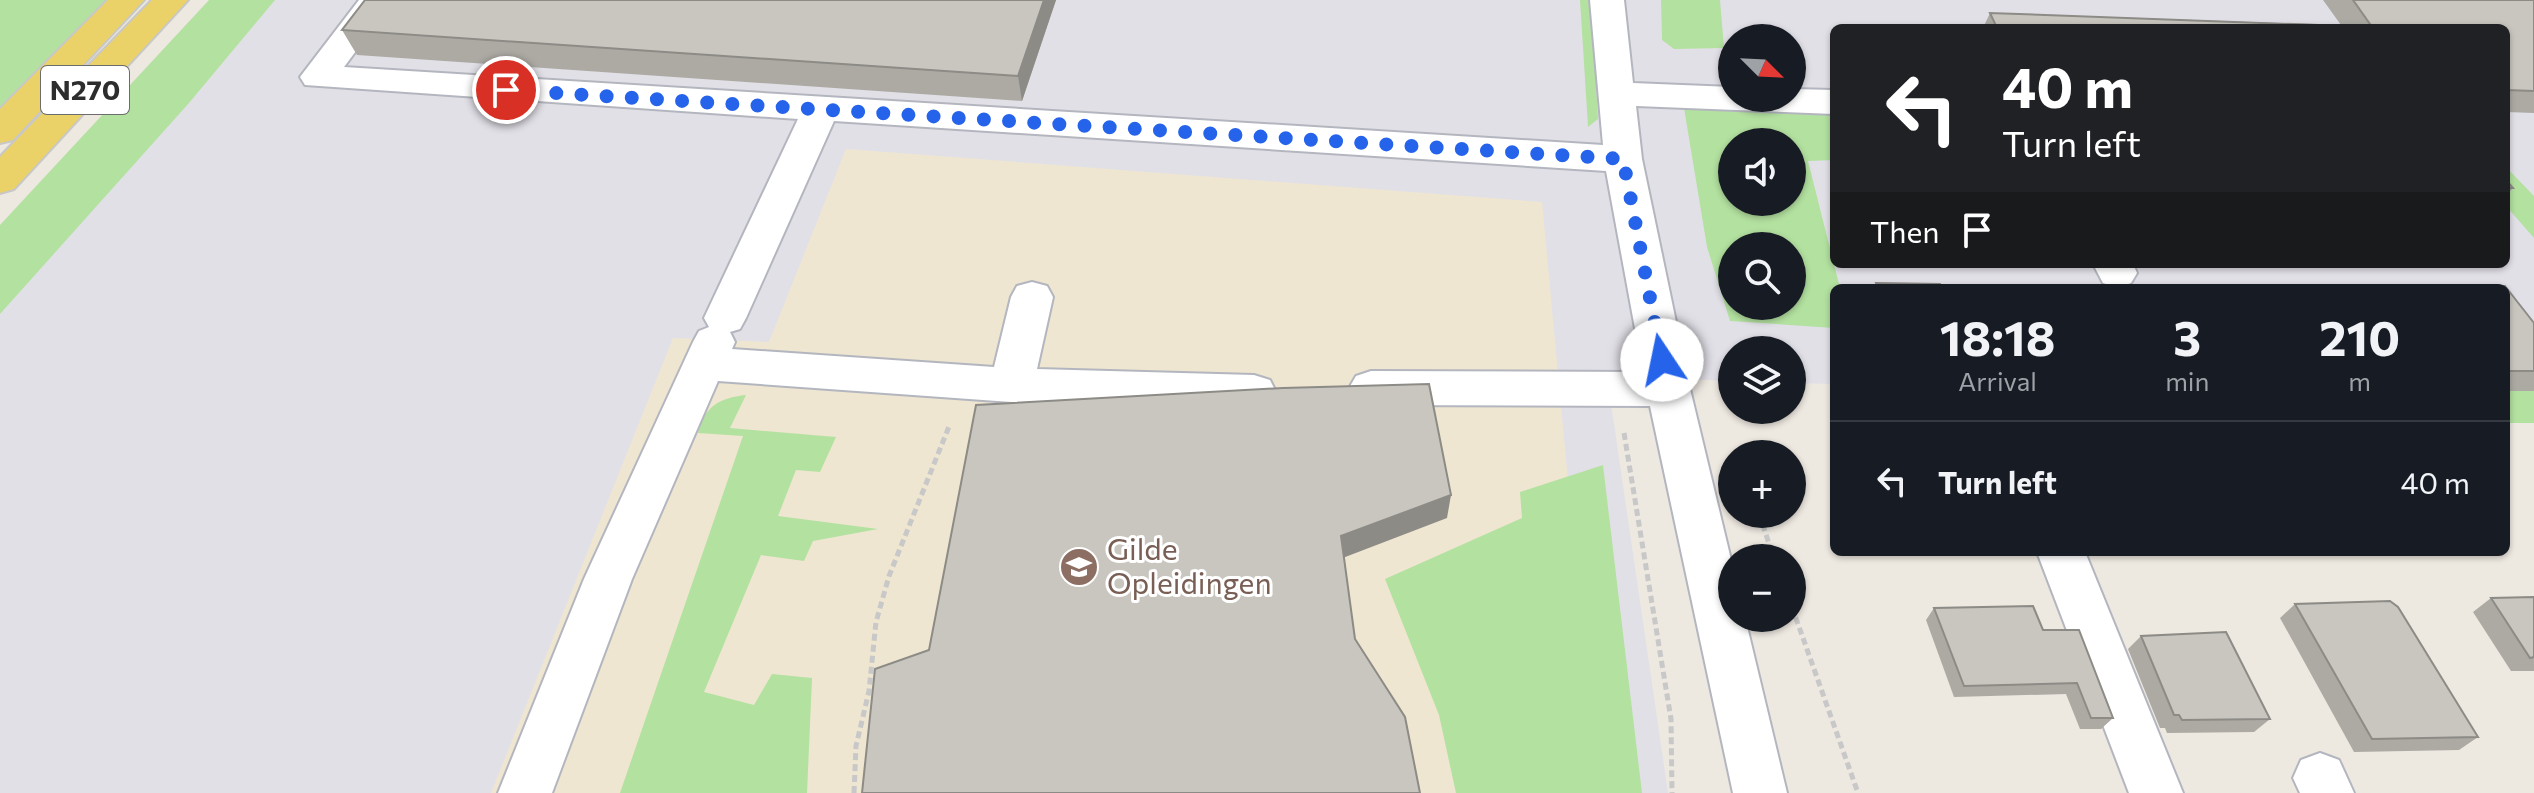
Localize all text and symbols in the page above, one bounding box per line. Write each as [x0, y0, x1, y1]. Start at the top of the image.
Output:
north arrow [1718, 24, 1806, 112]
map controls [1718, 24, 1806, 632]
text: 40 m [2002, 51, 2133, 120]
pin [472, 56, 540, 124]
icon: left [1870, 56, 1974, 160]
road number: N270 [41, 66, 129, 114]
icon: arrive [484, 68, 528, 112]
text: Turn left [2002, 120, 2141, 164]
button: sound [1718, 128, 1806, 216]
icon: arrive [1955, 208, 1999, 252]
text: Then [1870, 212, 1939, 249]
button: search [1718, 232, 1806, 320]
text: 18:18 [1940, 307, 2055, 366]
text: 3 [2173, 307, 2201, 366]
text: 210 [2319, 307, 2400, 366]
position arrow [1620, 318, 1704, 402]
button: layers [1718, 336, 1806, 424]
text: Arrival [1958, 365, 2037, 396]
text: min [2165, 365, 2209, 396]
text: m [2348, 365, 2371, 396]
button: + [1718, 440, 1806, 528]
icon: left [1870, 459, 1914, 503]
text: Turn left [1938, 463, 2057, 500]
text: 40 m [2401, 463, 2470, 500]
place label: Gilde Opleidingen [1107, 529, 1272, 600]
button: − [1718, 544, 1806, 632]
school or university icon: Gilde Opleidingen [1058, 546, 1100, 588]

